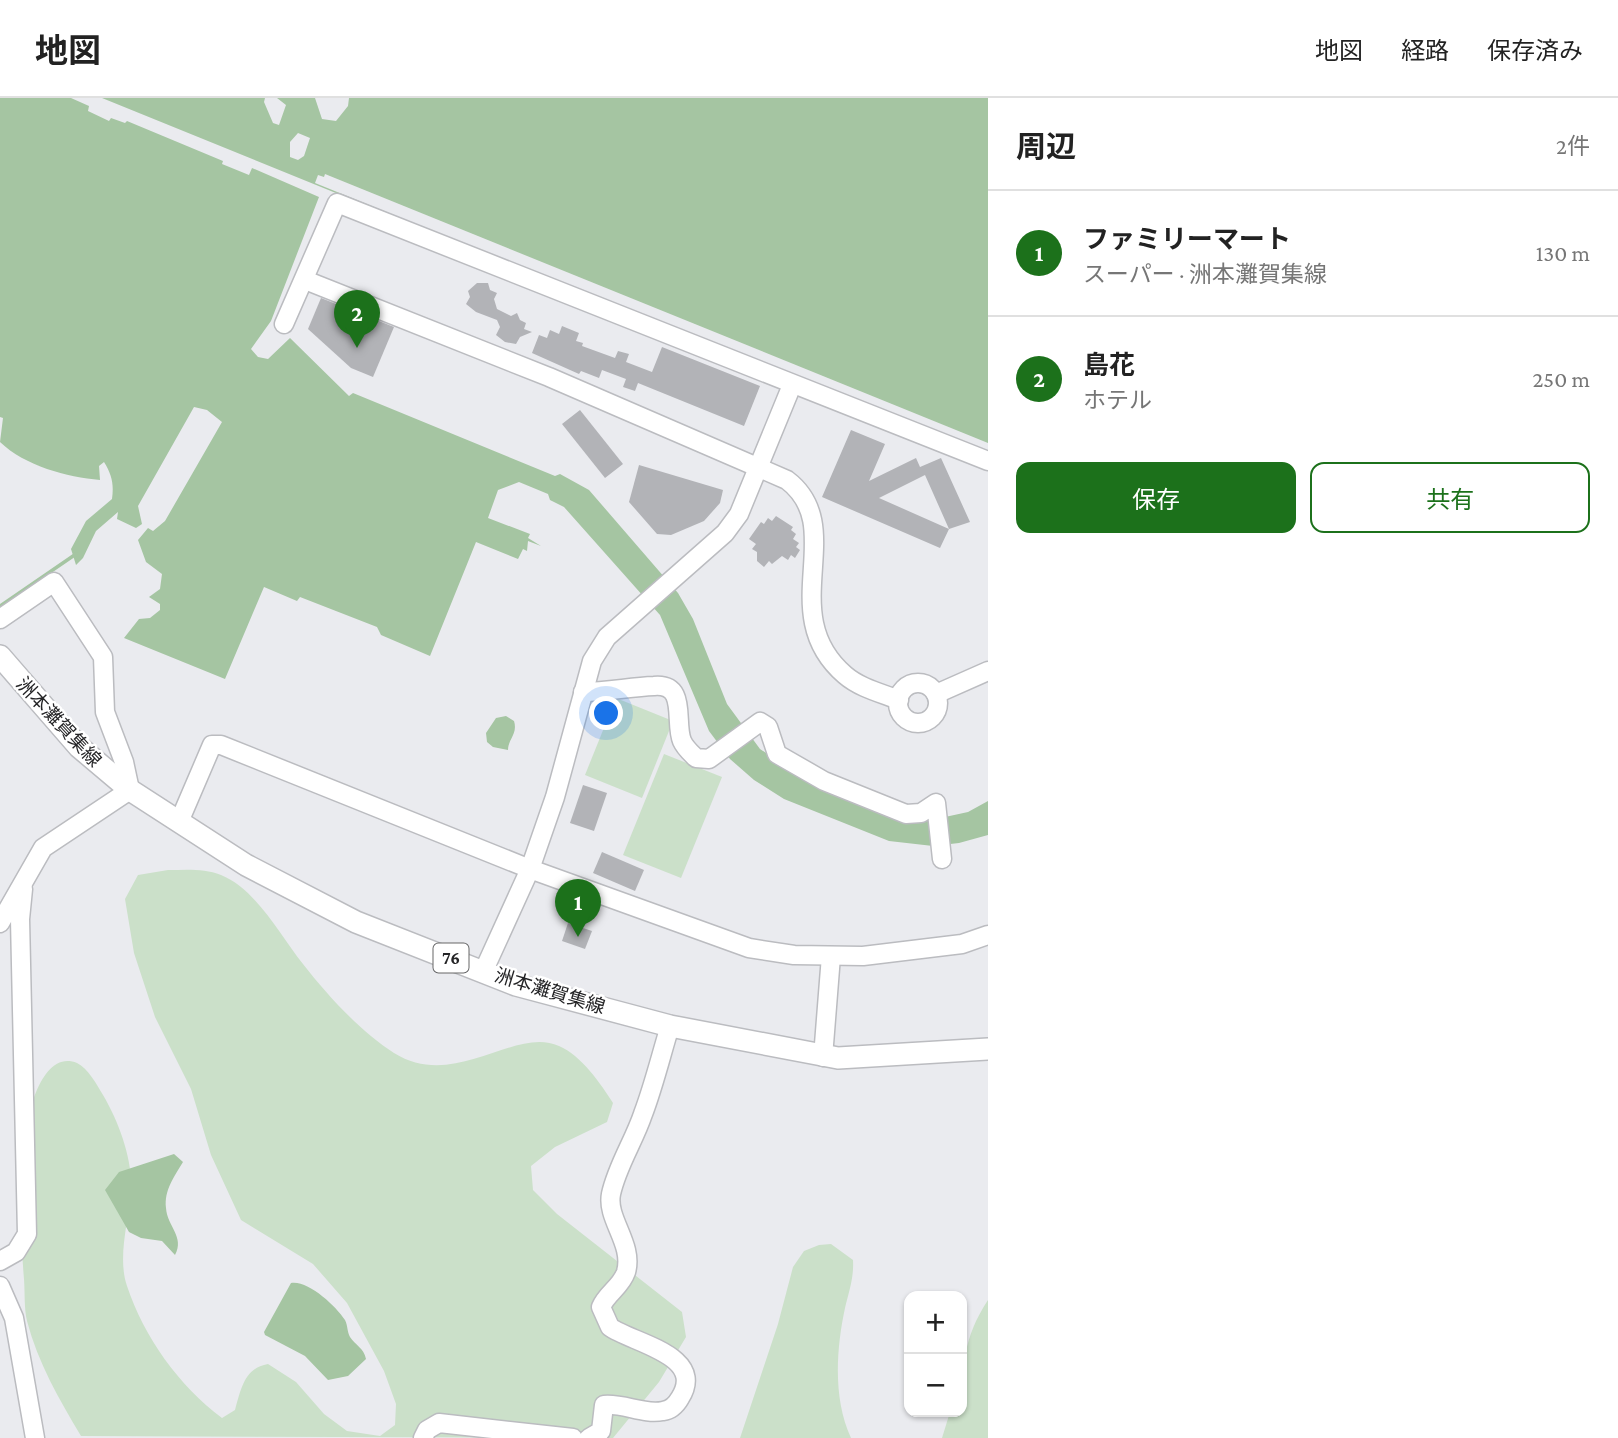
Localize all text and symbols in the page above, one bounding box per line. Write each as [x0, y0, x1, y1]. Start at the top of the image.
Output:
text: 地図 [35, 32, 101, 69]
text: 地図 [1315, 37, 1363, 64]
text: 経路 [1401, 37, 1449, 64]
text: 保存済み [1487, 37, 1583, 64]
text: 周辺 [1016, 130, 1076, 163]
text: 2件 [1556, 133, 1590, 159]
text: ファミリーマート [1083, 225, 1291, 254]
text: 1 [1035, 240, 1043, 266]
text: 130 m [1536, 240, 1590, 266]
text: スーパー · 洲本灘賀集線 [1083, 261, 1327, 287]
pin: 2 [334, 290, 380, 348]
text: 島花 [1083, 351, 1135, 380]
text: 2 [1033, 366, 1045, 392]
text: 250 m [1532, 366, 1590, 392]
text: ホテル [1083, 387, 1152, 413]
button: 保存 [1016, 462, 1296, 533]
button: 共有 [1310, 462, 1590, 533]
street label: 洲本灘賀集線 [12, 673, 106, 771]
your location [589, 696, 623, 730]
pin: 1 [555, 879, 601, 937]
road number: 76 [434, 944, 468, 972]
street label: 洲本灘賀集線 [492, 964, 608, 1018]
map controls [904, 1291, 967, 1417]
button: + [904, 1291, 967, 1354]
button: − [904, 1354, 967, 1417]

